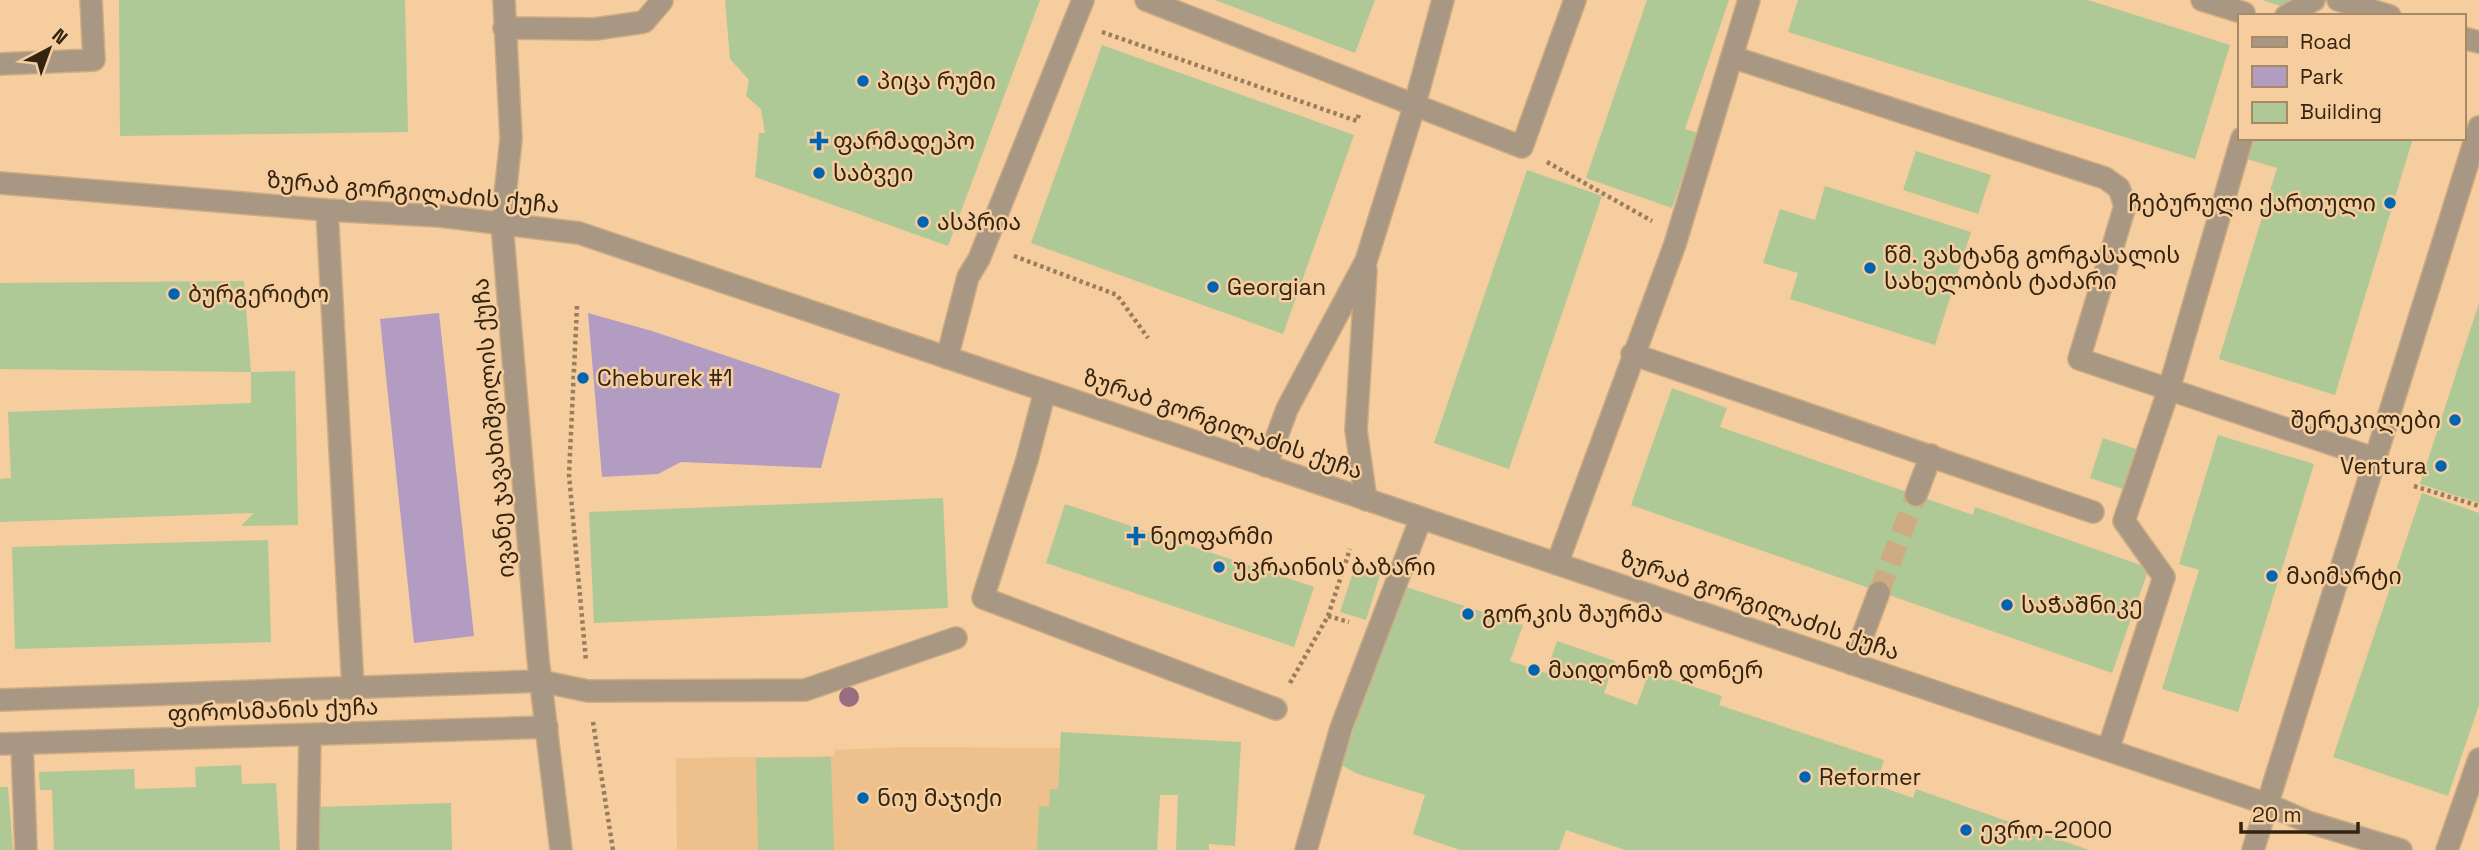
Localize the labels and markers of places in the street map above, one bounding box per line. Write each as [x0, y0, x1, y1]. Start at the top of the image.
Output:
place label: პიცა რუმი [877, 66, 996, 96]
marker: პიცა რუმი [855, 73, 871, 89]
place label: ფარმადეპო [833, 126, 975, 156]
marker: ფარმადეპო [811, 133, 827, 149]
place label: საბვეი [833, 158, 913, 188]
marker: საბვეი [811, 165, 827, 181]
place label: ჩებურული ქართული [2128, 188, 2376, 218]
marker: ჩებურული ქართული [2382, 195, 2398, 211]
place label: ასპრია [937, 207, 1021, 237]
marker: ასპრია [915, 214, 931, 230]
place label: წმ. ვახტანგ გორგასალის სახელობის ტაძარი [1884, 240, 2180, 296]
marker: წმ. ვახტანგ გორგასალის სახელობის ტაძარი [1862, 260, 1878, 276]
place label: Georgian [1227, 272, 1326, 302]
place label: ბურგერიტო [188, 279, 329, 309]
marker: Georgian [1205, 279, 1221, 295]
marker: ბურგერიტო [166, 286, 182, 302]
place label: Cheburek #1 [597, 363, 733, 393]
marker: Cheburek #1 [575, 370, 591, 386]
place label: შერეკილები [2291, 405, 2441, 435]
marker: შერეკილები [2447, 412, 2463, 428]
place label: Ventura [2340, 451, 2427, 481]
marker: Ventura [2433, 458, 2449, 474]
place label: ნეოფარმი [1150, 521, 1273, 551]
marker: ნეოფარმი [1128, 528, 1144, 544]
place label: უკრაინის ბაზარი [1233, 552, 1436, 582]
marker: უკრაინის ბაზარი [1211, 559, 1227, 575]
place label: მაიმარტი [2286, 561, 2402, 591]
marker: მაიმარტი [2264, 568, 2280, 584]
place label: საᲭაᲨნიკე [2021, 590, 2143, 620]
marker: საᲭაᲨნიკე [1999, 597, 2015, 613]
place label: გორკის შაურმა [1482, 599, 1663, 629]
marker: გორკის შაურმა [1460, 606, 1476, 622]
place label: მაიდონოზ დონერ [1548, 655, 1763, 685]
marker: მაიდონოზ დონერ [1526, 662, 1542, 678]
place label: Reformer [1819, 762, 1921, 792]
marker: Reformer [1797, 769, 1813, 785]
place label: ნიუ მაჯიქი [877, 783, 1002, 813]
marker: ნიუ მაჯიქი [855, 790, 871, 806]
place label: ევრო-2000 [1980, 815, 2112, 845]
marker: ევრო-2000 [1958, 822, 1974, 838]

